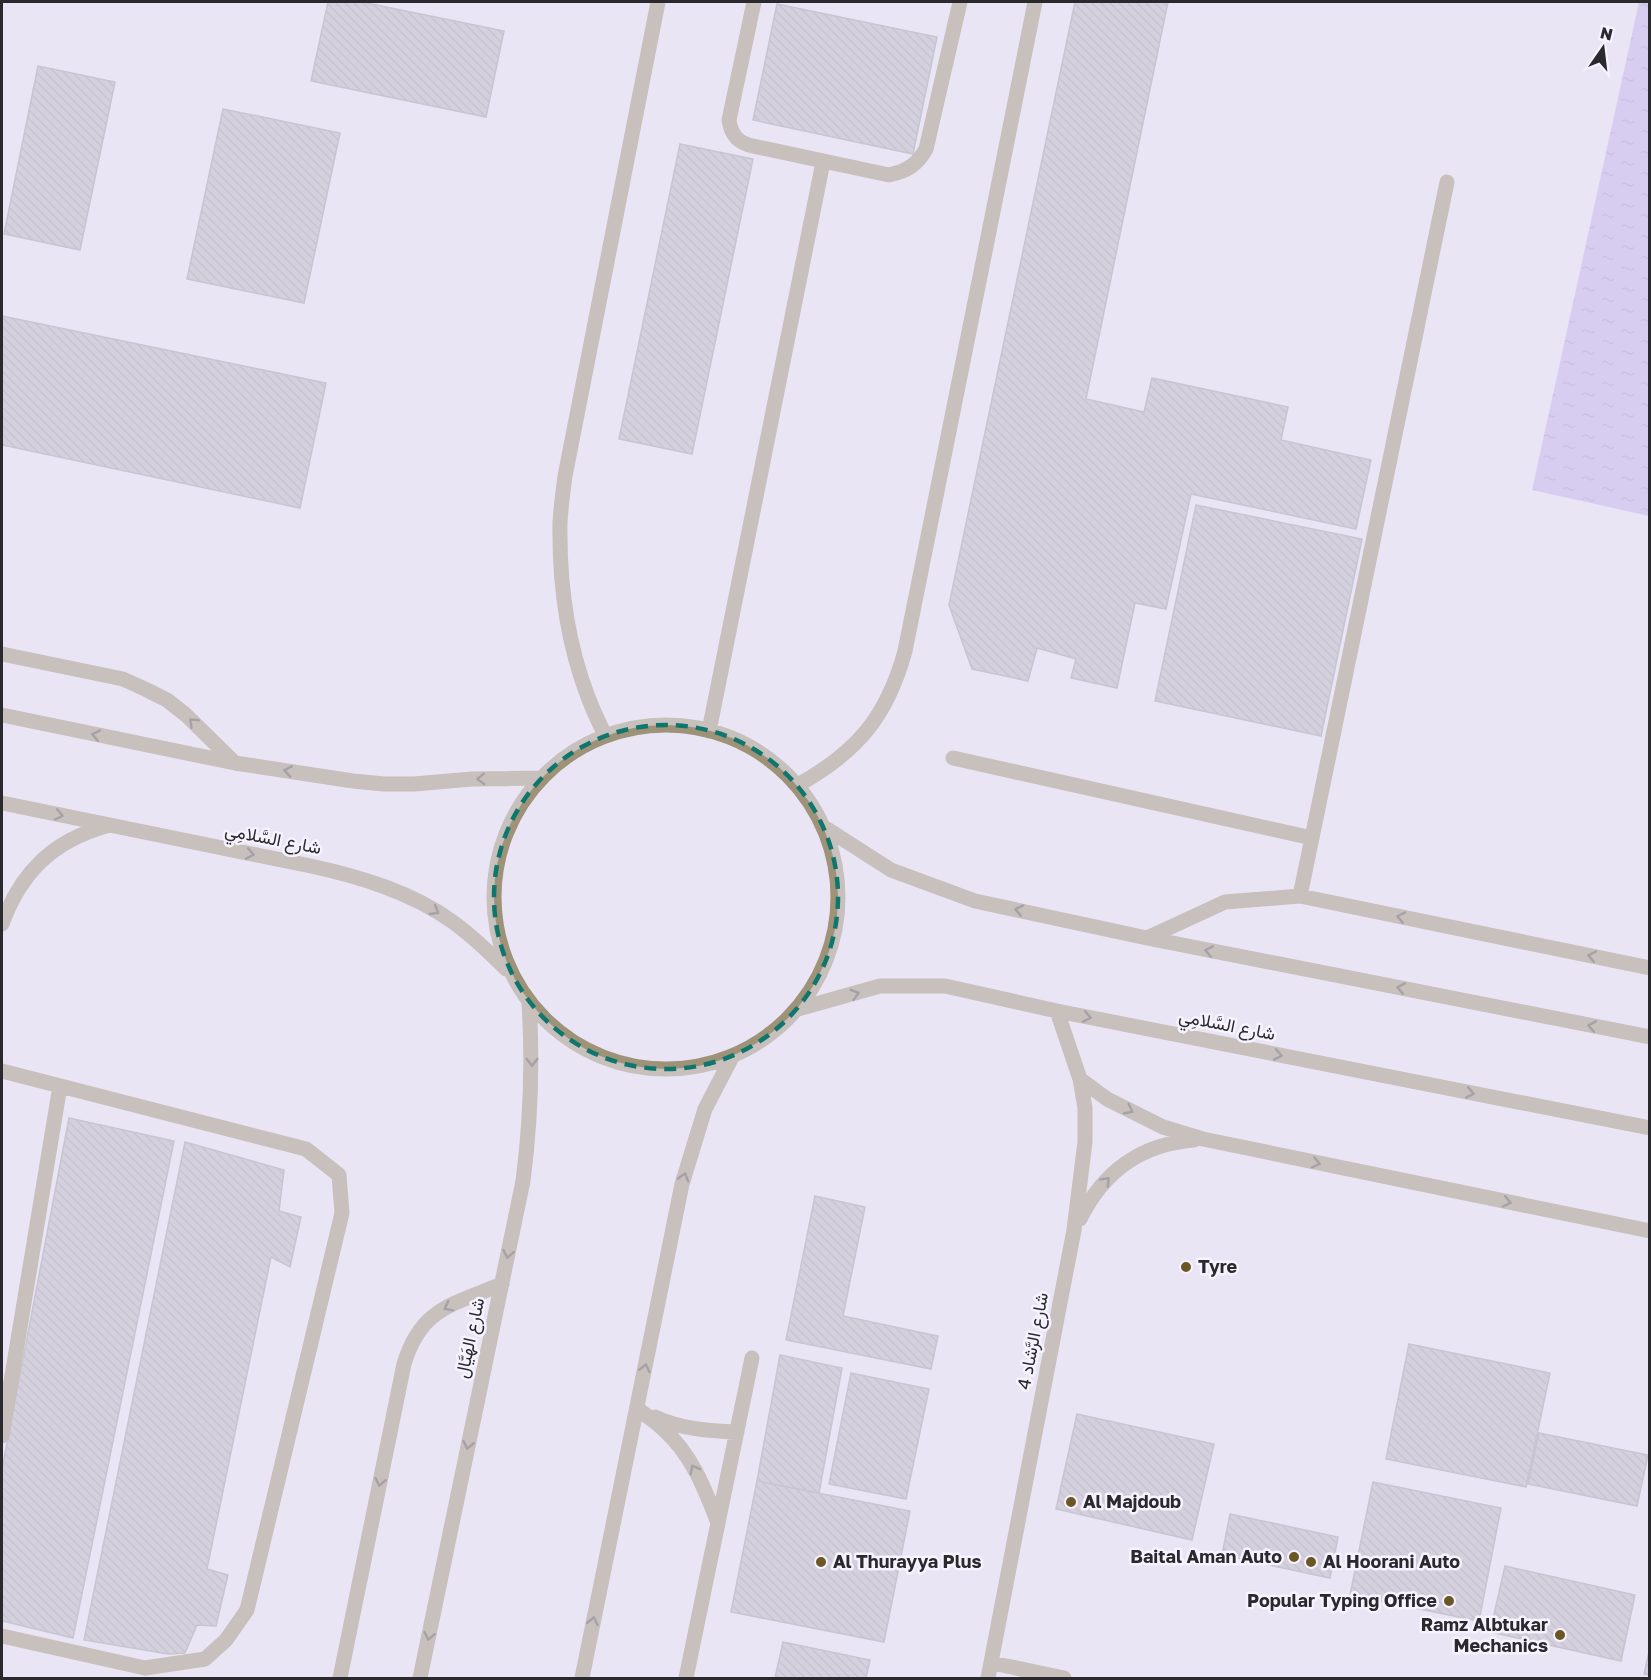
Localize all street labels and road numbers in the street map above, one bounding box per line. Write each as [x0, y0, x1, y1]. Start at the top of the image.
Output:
street label: شارع السَّلامِي [222, 818, 323, 863]
street label: شارع السَّلامِي [1176, 1004, 1277, 1049]
street label: شارع الرَّشاد 4 [1012, 1290, 1054, 1392]
street label: شارع الهَيَّال [450, 1296, 490, 1380]

